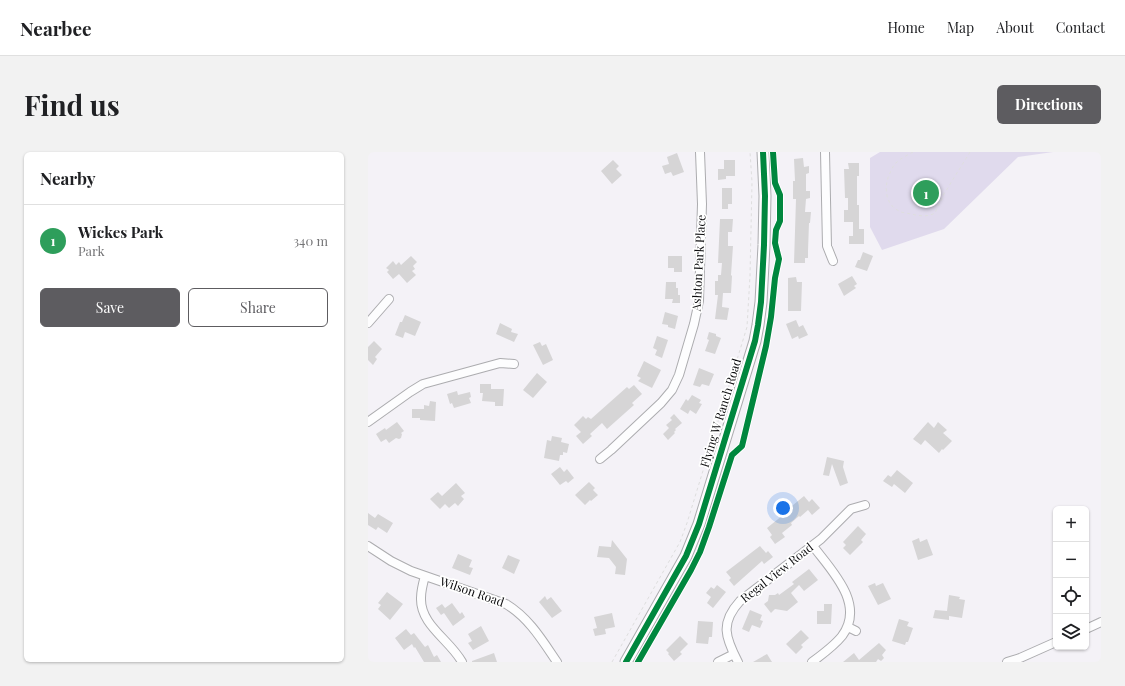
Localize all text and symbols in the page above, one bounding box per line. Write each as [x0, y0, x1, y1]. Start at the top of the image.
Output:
text: Nearbee [20, 15, 92, 41]
text: Home [887, 18, 925, 37]
text: Map [947, 18, 974, 37]
text: About [996, 18, 1034, 37]
text: Contact [1056, 18, 1105, 37]
button: Directions [997, 85, 1101, 124]
text: Find us [24, 86, 120, 123]
text: Nearby [40, 167, 95, 189]
pin: 1 [913, 178, 939, 208]
street label: Ashton Park Place [687, 214, 709, 313]
text: Wickes Park [78, 222, 163, 242]
text: 1 [51, 232, 55, 249]
text: 340 m [293, 232, 328, 249]
text: Park [78, 242, 105, 259]
button: Save [40, 288, 180, 327]
button: Share [188, 288, 328, 327]
street label: Flying W Ranch Road [696, 356, 744, 469]
your location [773, 498, 793, 518]
map controls [1053, 506, 1089, 650]
button: + [1053, 506, 1089, 542]
street label: Regal View Road [737, 539, 816, 606]
button: − [1053, 542, 1089, 578]
street label: Wilson Road [437, 572, 507, 610]
button: locate [1053, 578, 1089, 614]
button: layers [1053, 614, 1089, 650]

